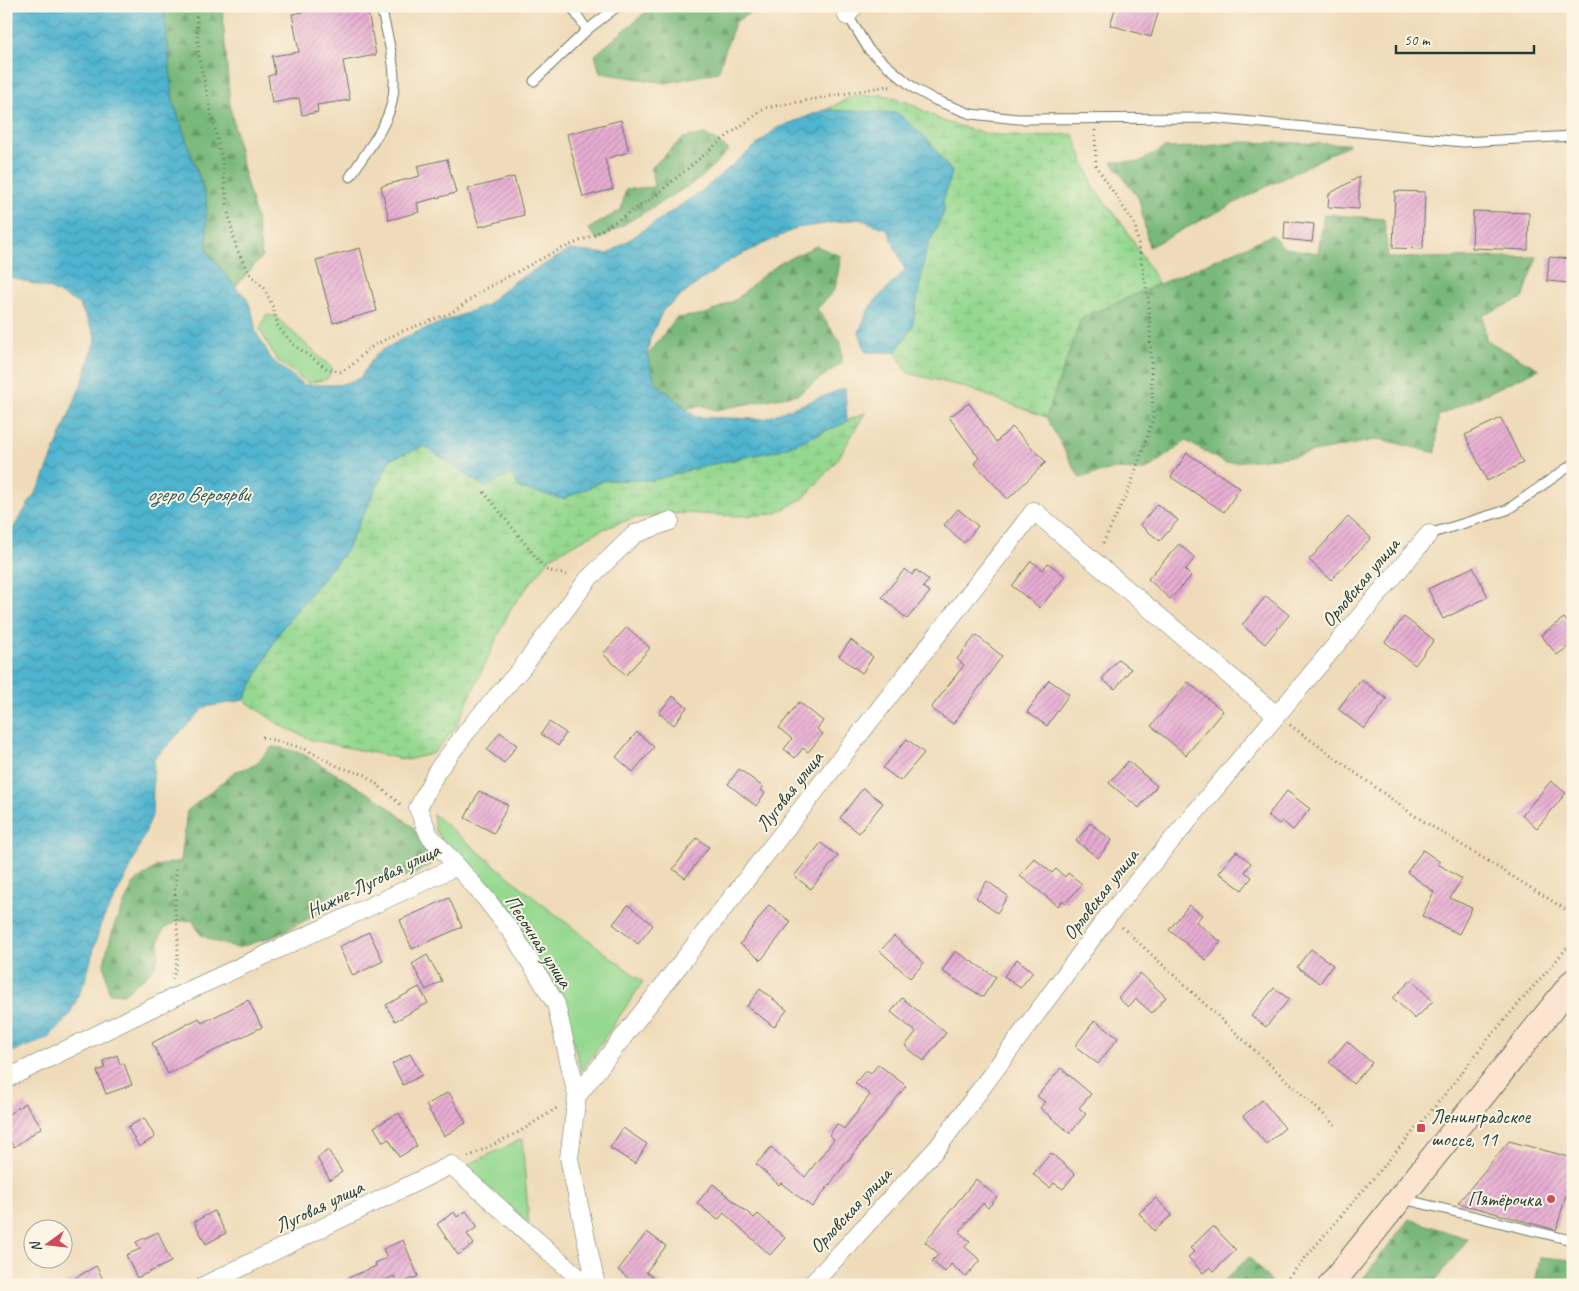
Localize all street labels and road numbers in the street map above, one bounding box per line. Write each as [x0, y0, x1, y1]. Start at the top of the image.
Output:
street label: Орловская улица [1316, 531, 1406, 632]
street label: Луговая улица [750, 745, 829, 836]
street label: Нижне-Луговая улица [302, 837, 445, 924]
street label: Орловская улица [1057, 842, 1145, 945]
street label: Песочная улица [499, 890, 579, 994]
street label: Орловская улица [804, 1161, 898, 1259]
street label: Луговая улица [271, 1174, 369, 1239]

